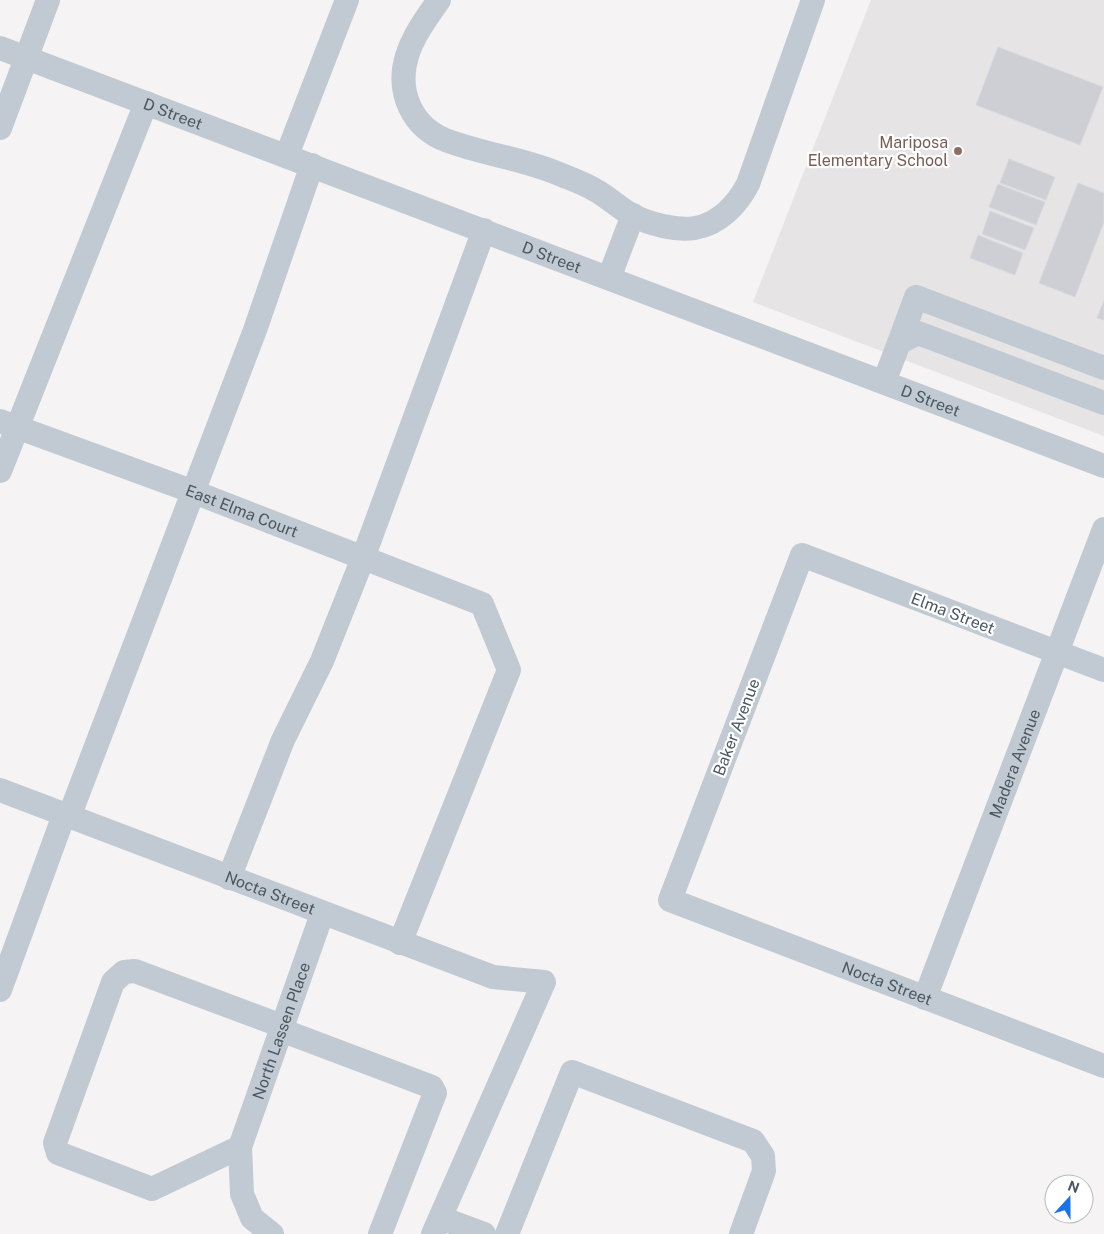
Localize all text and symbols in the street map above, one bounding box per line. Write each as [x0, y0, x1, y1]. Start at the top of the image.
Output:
street label: D Street [141, 94, 205, 134]
place label: Mariposa Elementary School [808, 133, 948, 170]
marker: Mariposa Elementary School [952, 145, 964, 157]
street label: D Street [519, 238, 584, 277]
street label: D Street [898, 381, 963, 421]
street label: East Elma Court [183, 481, 301, 542]
street label: Elma Street [908, 589, 997, 638]
street label: Baker Avenue [709, 676, 764, 778]
street label: Madera Avenue [986, 706, 1044, 821]
street label: Nocta Street [222, 867, 318, 919]
street label: Nocta Street [839, 958, 935, 1009]
street label: North Lassen Place [249, 960, 314, 1102]
north arrow [1044, 1174, 1094, 1224]
text: N [1066, 1177, 1082, 1196]

